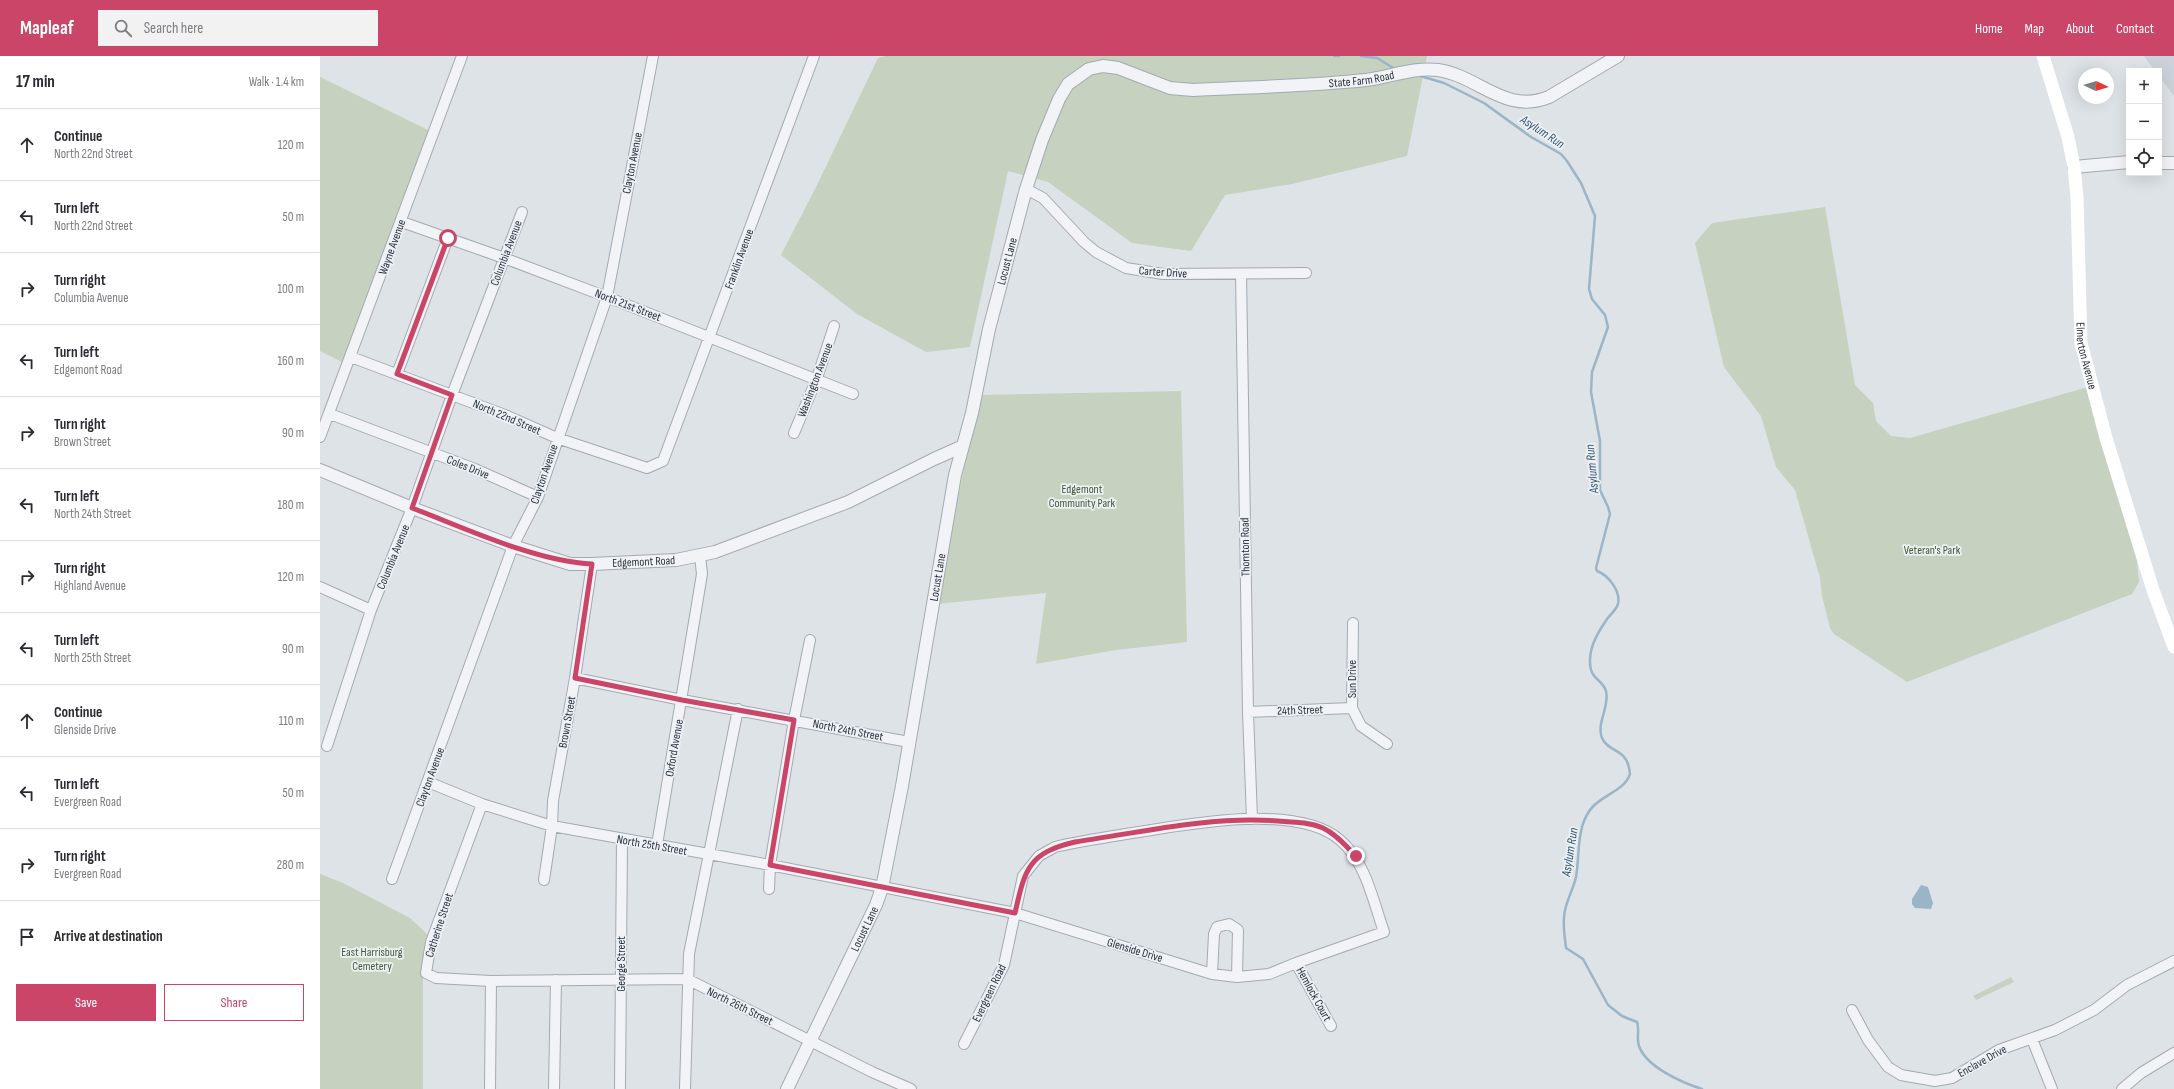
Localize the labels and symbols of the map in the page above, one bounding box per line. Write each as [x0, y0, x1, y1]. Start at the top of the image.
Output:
street label: State Farm Road [1328, 68, 1396, 91]
north arrow [2078, 68, 2114, 104]
water label: Asylum Run [1517, 111, 1568, 152]
street label: Clayton Avenue [619, 131, 646, 195]
street label: Wayne Avenue [376, 217, 409, 277]
street label: Columbia Avenue [487, 218, 526, 288]
street label: Franklin Avenue [722, 227, 757, 291]
route start [439, 229, 457, 247]
street label: Locust Lane [994, 236, 1021, 286]
street label: Carter Drive [1138, 263, 1188, 282]
street label: North 21st Street [593, 286, 663, 325]
street label: Elmerton Avenue [2072, 322, 2100, 391]
street label: Washington Avenue [794, 341, 837, 420]
street label: North 22nd Street [470, 396, 543, 439]
street label: Clayton Avenue [527, 442, 562, 506]
water label: Asylum Run [1582, 443, 1602, 495]
street label: Coles Drive [444, 452, 492, 483]
park label: Edgemont Community Park [1049, 482, 1116, 511]
street label: Thornton Road [1237, 517, 1254, 577]
street label: Columbia Avenue [374, 522, 413, 592]
park label: Veteran's Park [1904, 543, 1961, 558]
street label: Locust Lane [927, 552, 950, 602]
street label: Edgemont Road [612, 553, 676, 571]
street label: Sun Drive [1345, 660, 1360, 698]
street label: Brown Street [556, 695, 580, 749]
street label: 24th Street [1277, 702, 1324, 719]
street label: North 24th Street [811, 716, 885, 745]
street label: Oxford Avenue [662, 718, 687, 778]
street label: Clayton Avenue [413, 745, 448, 809]
water label: Asylum Run [1558, 826, 1582, 879]
street label: North 25th Street [616, 832, 689, 859]
route end [1347, 847, 1365, 865]
street label: Catherine Street [422, 891, 457, 959]
street label: Locust Lane [848, 904, 882, 954]
street label: Glenside Drive [1105, 935, 1165, 966]
street label: George Street [614, 936, 629, 992]
park label: East Harrisburg Cemetery [341, 945, 403, 974]
street label: Evergreen Road [969, 962, 1010, 1024]
street label: Hemlock Court [1292, 964, 1335, 1024]
street label: North 26th Street [704, 984, 776, 1029]
street label: Enclave Drive [1955, 1042, 2010, 1081]

